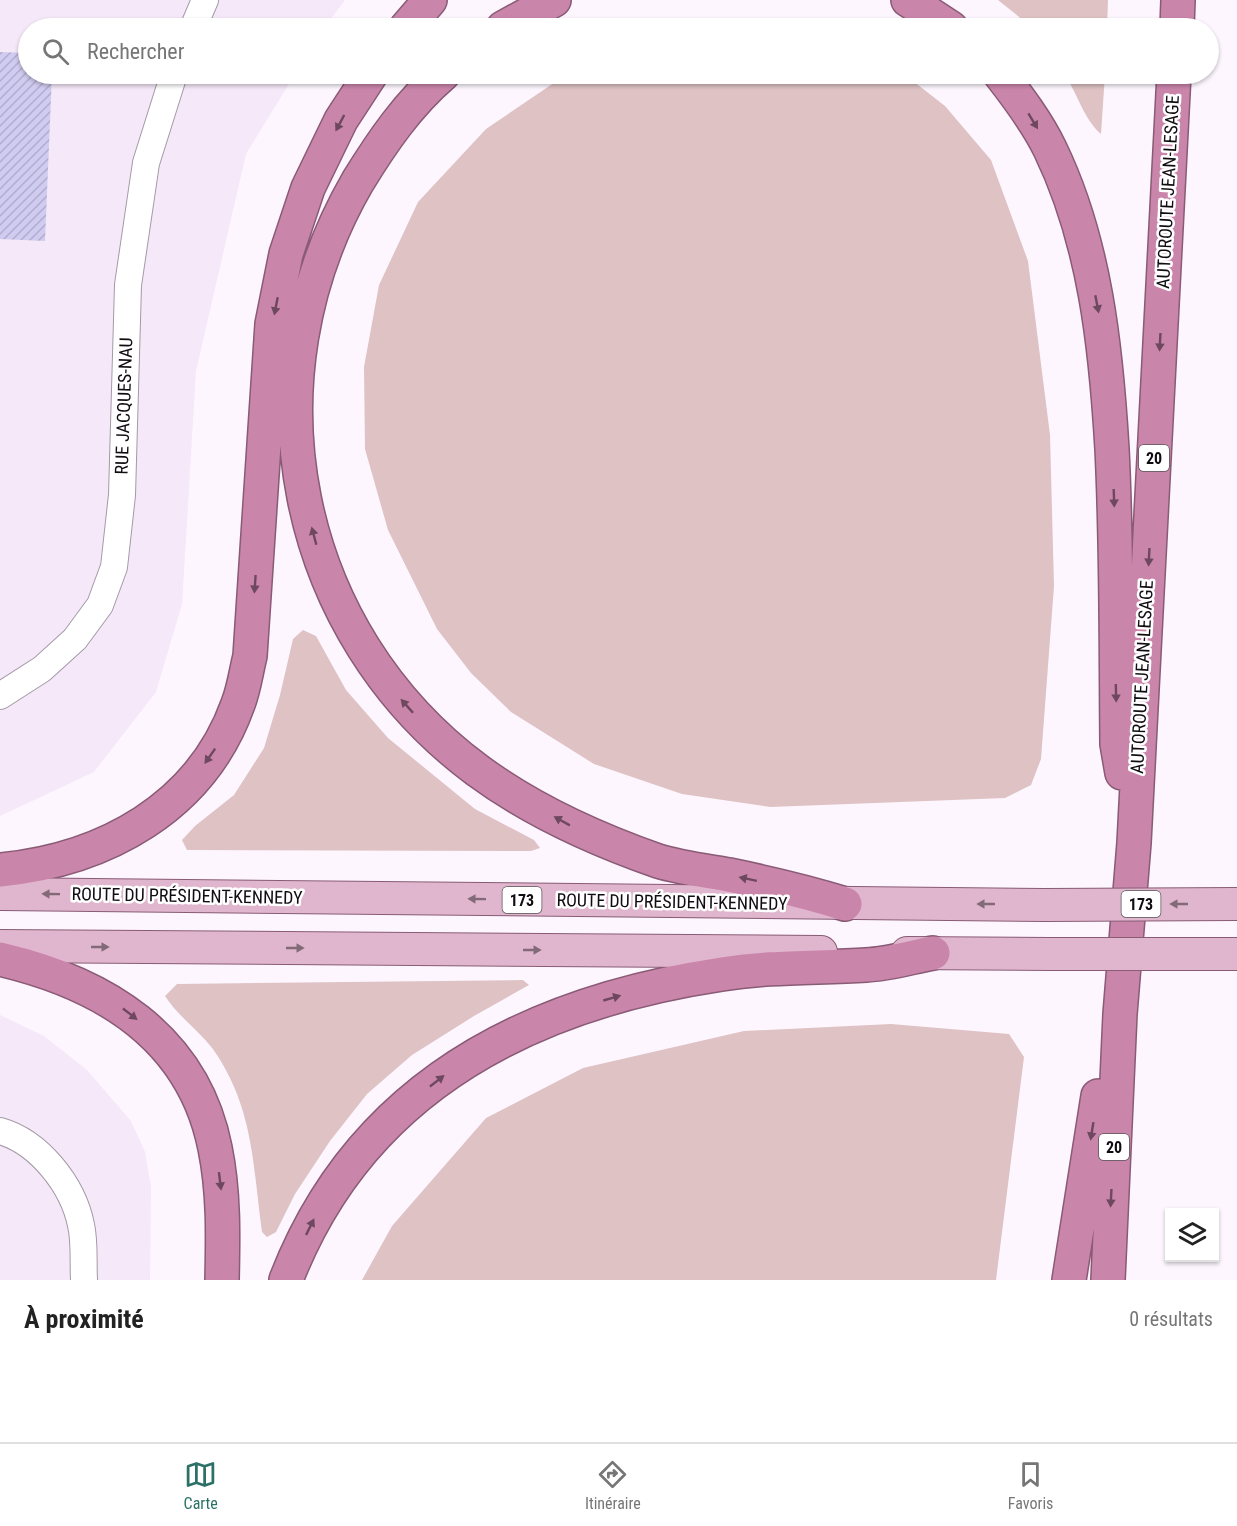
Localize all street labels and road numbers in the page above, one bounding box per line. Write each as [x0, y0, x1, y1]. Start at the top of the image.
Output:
street label: AUTOROUTE JEAN-LESAGE [1152, 95, 1183, 289]
street label: RUE JACQUES-NAU [111, 337, 136, 475]
road number: 20 [1139, 445, 1169, 471]
street label: AUTOROUTE JEAN-LESAGE [1126, 580, 1157, 774]
street label: ROUTE DU PRÉSIDENT-KENNEDY [71, 883, 303, 908]
road number: 173 [502, 887, 542, 913]
street label: ROUTE DU PRÉSIDENT-KENNEDY [556, 889, 788, 914]
road number: 173 [1122, 891, 1160, 917]
road number: 20 [1099, 1134, 1129, 1160]

